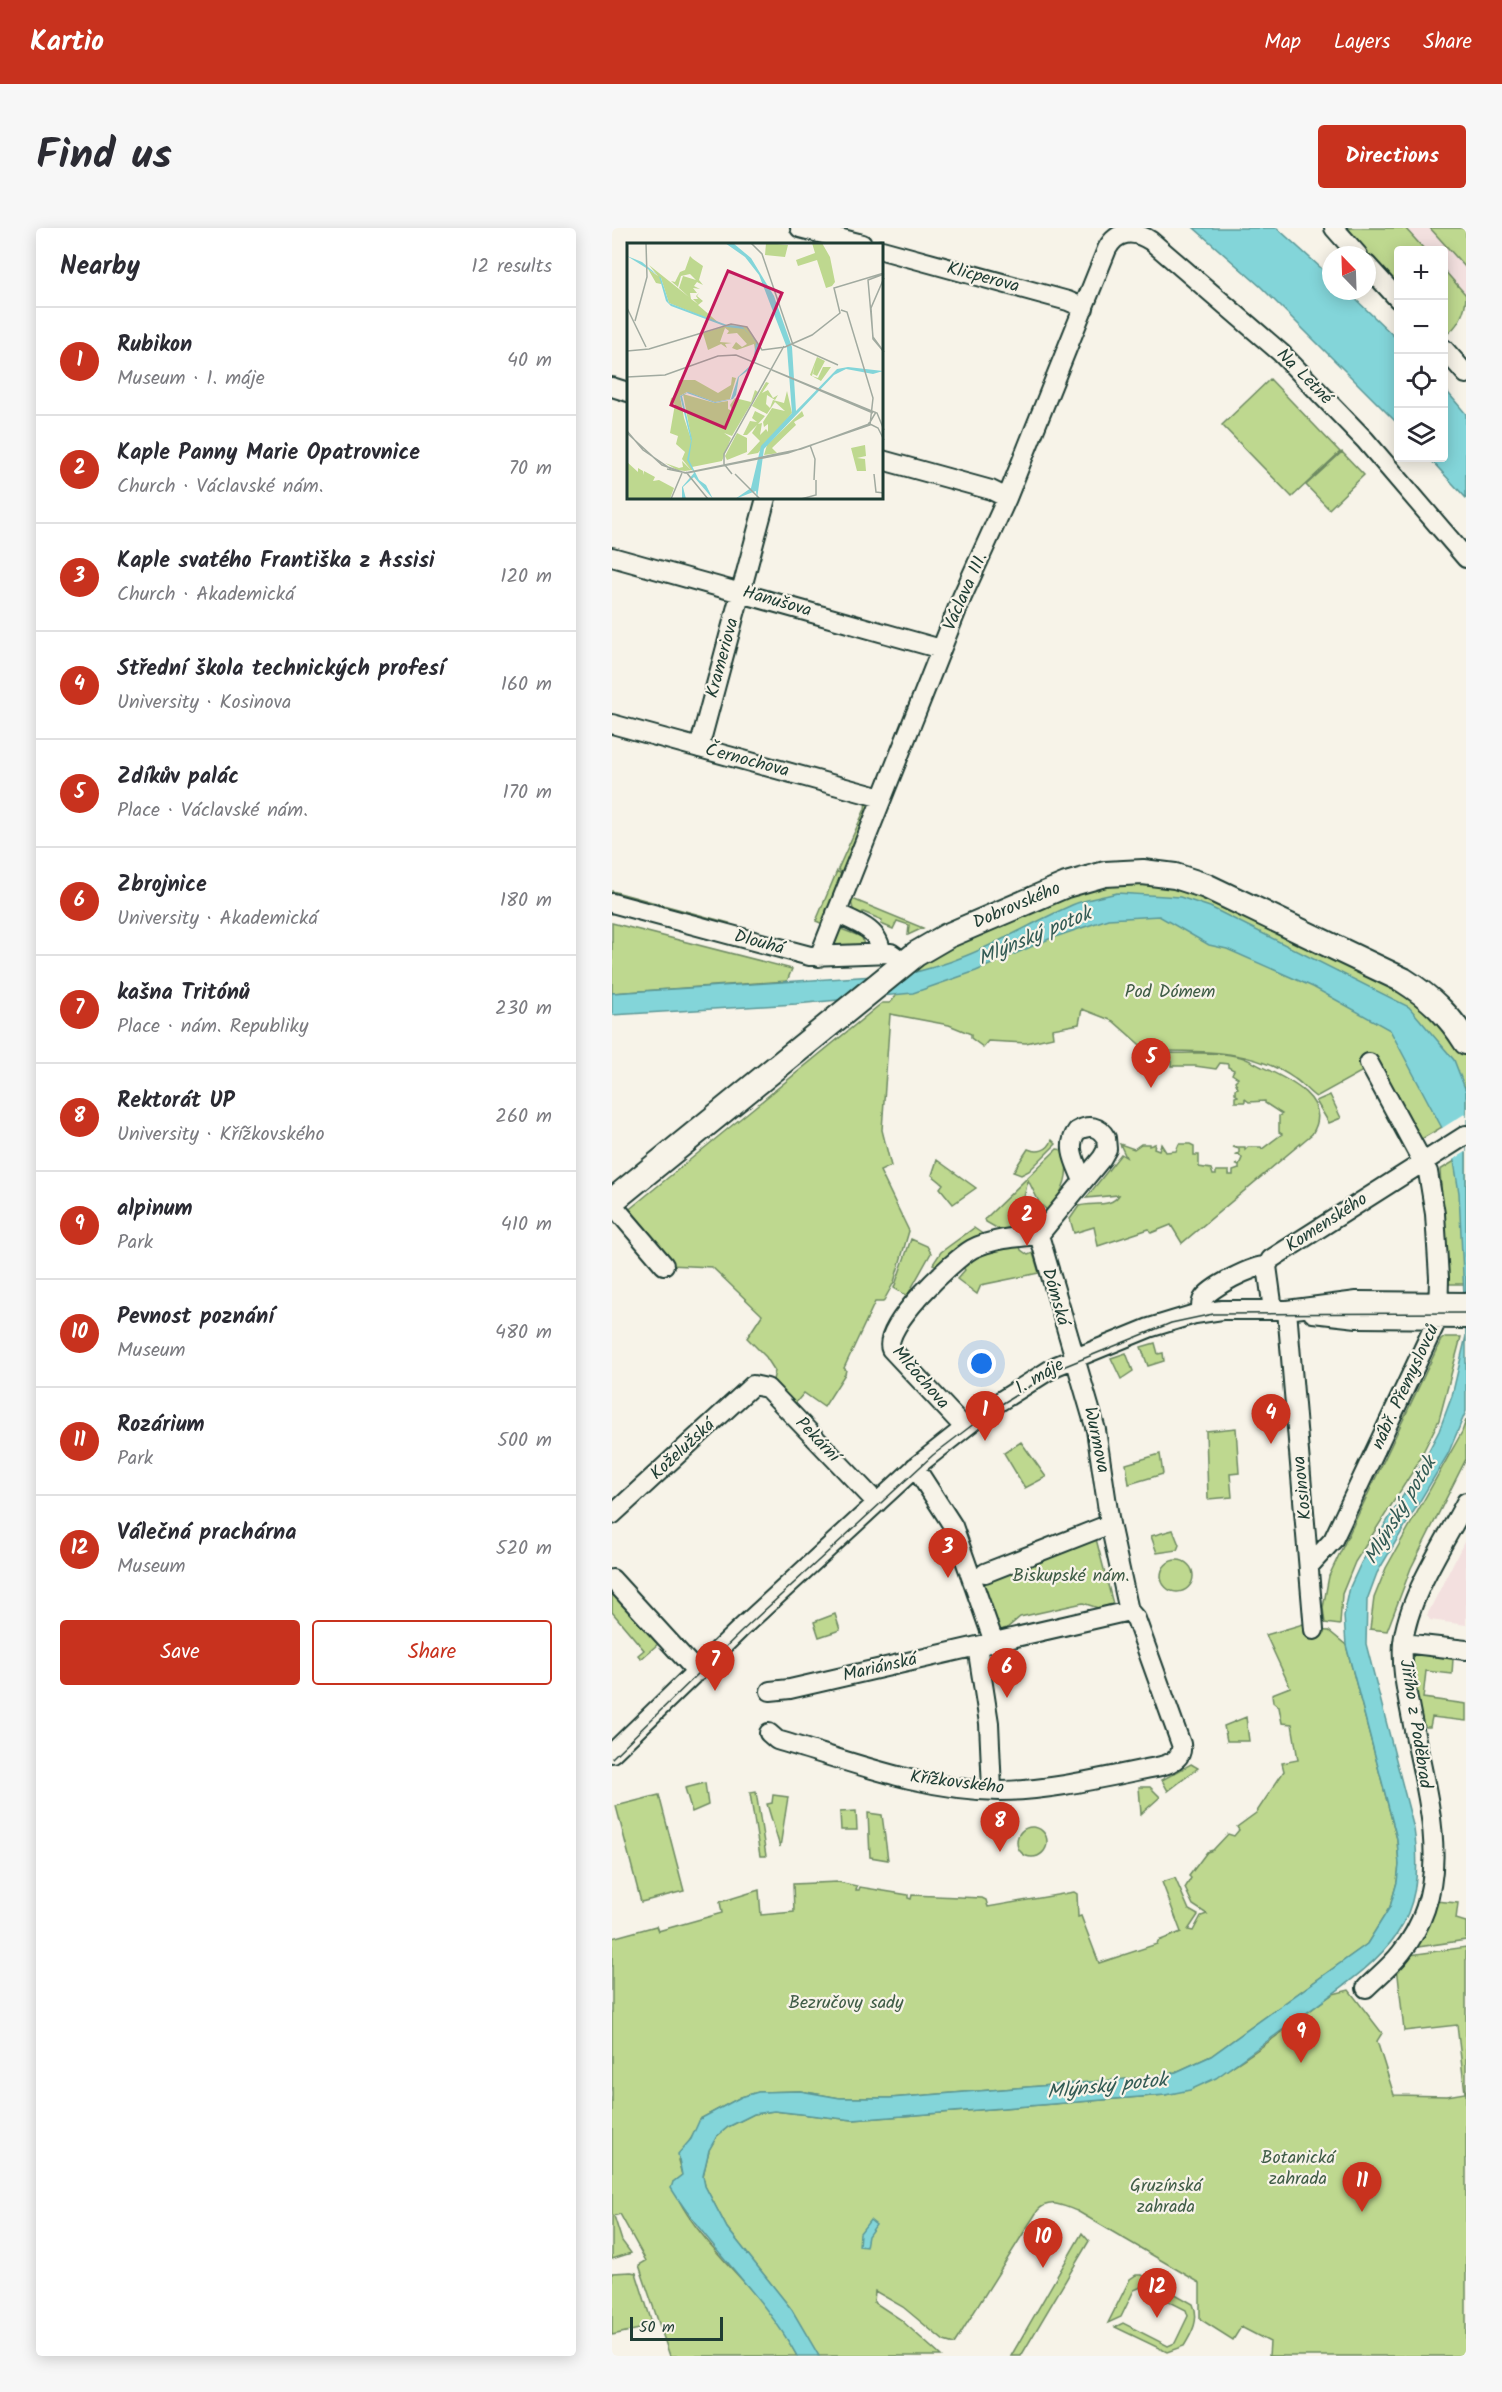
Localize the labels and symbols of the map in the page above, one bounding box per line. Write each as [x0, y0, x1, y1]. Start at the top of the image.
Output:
inset map [627, 243, 884, 500]
north arrow [1322, 246, 1376, 300]
street label: Klicperova [943, 254, 1023, 302]
street label: Na Letné [1269, 342, 1340, 413]
street label: Václava III. [936, 548, 996, 636]
street label: Hanušova [739, 578, 815, 626]
street label: Krameriova [698, 615, 748, 701]
street label: Černochova [702, 736, 792, 786]
street label: Dobrovského [969, 875, 1065, 937]
water label: Mlýnský potok [973, 898, 1099, 975]
street label: Dlouhá [731, 922, 789, 964]
park label: Pod Dómem [1125, 978, 1215, 1007]
pin: 5 [1132, 1038, 1170, 1088]
street label: Komenského [1280, 1186, 1374, 1260]
pin: 2 [1008, 1196, 1046, 1246]
street label: Dómská [1033, 1265, 1077, 1331]
street label: nábř. Přemyslovců [1364, 1319, 1448, 1455]
street label: Mlčochova [884, 1340, 956, 1416]
your location [967, 1349, 996, 1378]
street label: 1. máje [1010, 1351, 1070, 1403]
pin: 1 [966, 1392, 1004, 1441]
pin: 4 [1252, 1394, 1290, 1444]
street label: Wurmova [1075, 1404, 1117, 1476]
street label: Pekární [788, 1410, 848, 1472]
street label: Koželužská [644, 1411, 723, 1488]
water label: Mlýnský potok [1356, 1449, 1447, 1571]
street label: Kosinova [1285, 1454, 1321, 1522]
pin: 3 [928, 1528, 968, 1578]
park label: Biskupské nám. [1012, 1562, 1130, 1591]
pin: 7 [696, 1642, 734, 1691]
street label: Mariánská [840, 1645, 922, 1691]
pin: 6 [988, 1648, 1026, 1698]
street label: Jiřího z Poděbrad [1390, 1657, 1440, 1792]
street label: Křížkovského [908, 1763, 1006, 1803]
pin: 8 [980, 1802, 1020, 1852]
park label: Bezručovy sady [788, 1989, 904, 2018]
pin: 9 [1282, 2014, 1320, 2063]
water label: Mlýnský potok [1045, 2064, 1171, 2109]
park label: Botanická zahrada [1261, 2144, 1336, 2194]
pin: 11 [1342, 2162, 1382, 2212]
park label: Gruzínská zahrada [1130, 2172, 1204, 2222]
pin: 10 [1024, 2218, 1062, 2268]
pin: 12 [1138, 2268, 1176, 2318]
scale bar [630, 2314, 723, 2342]

